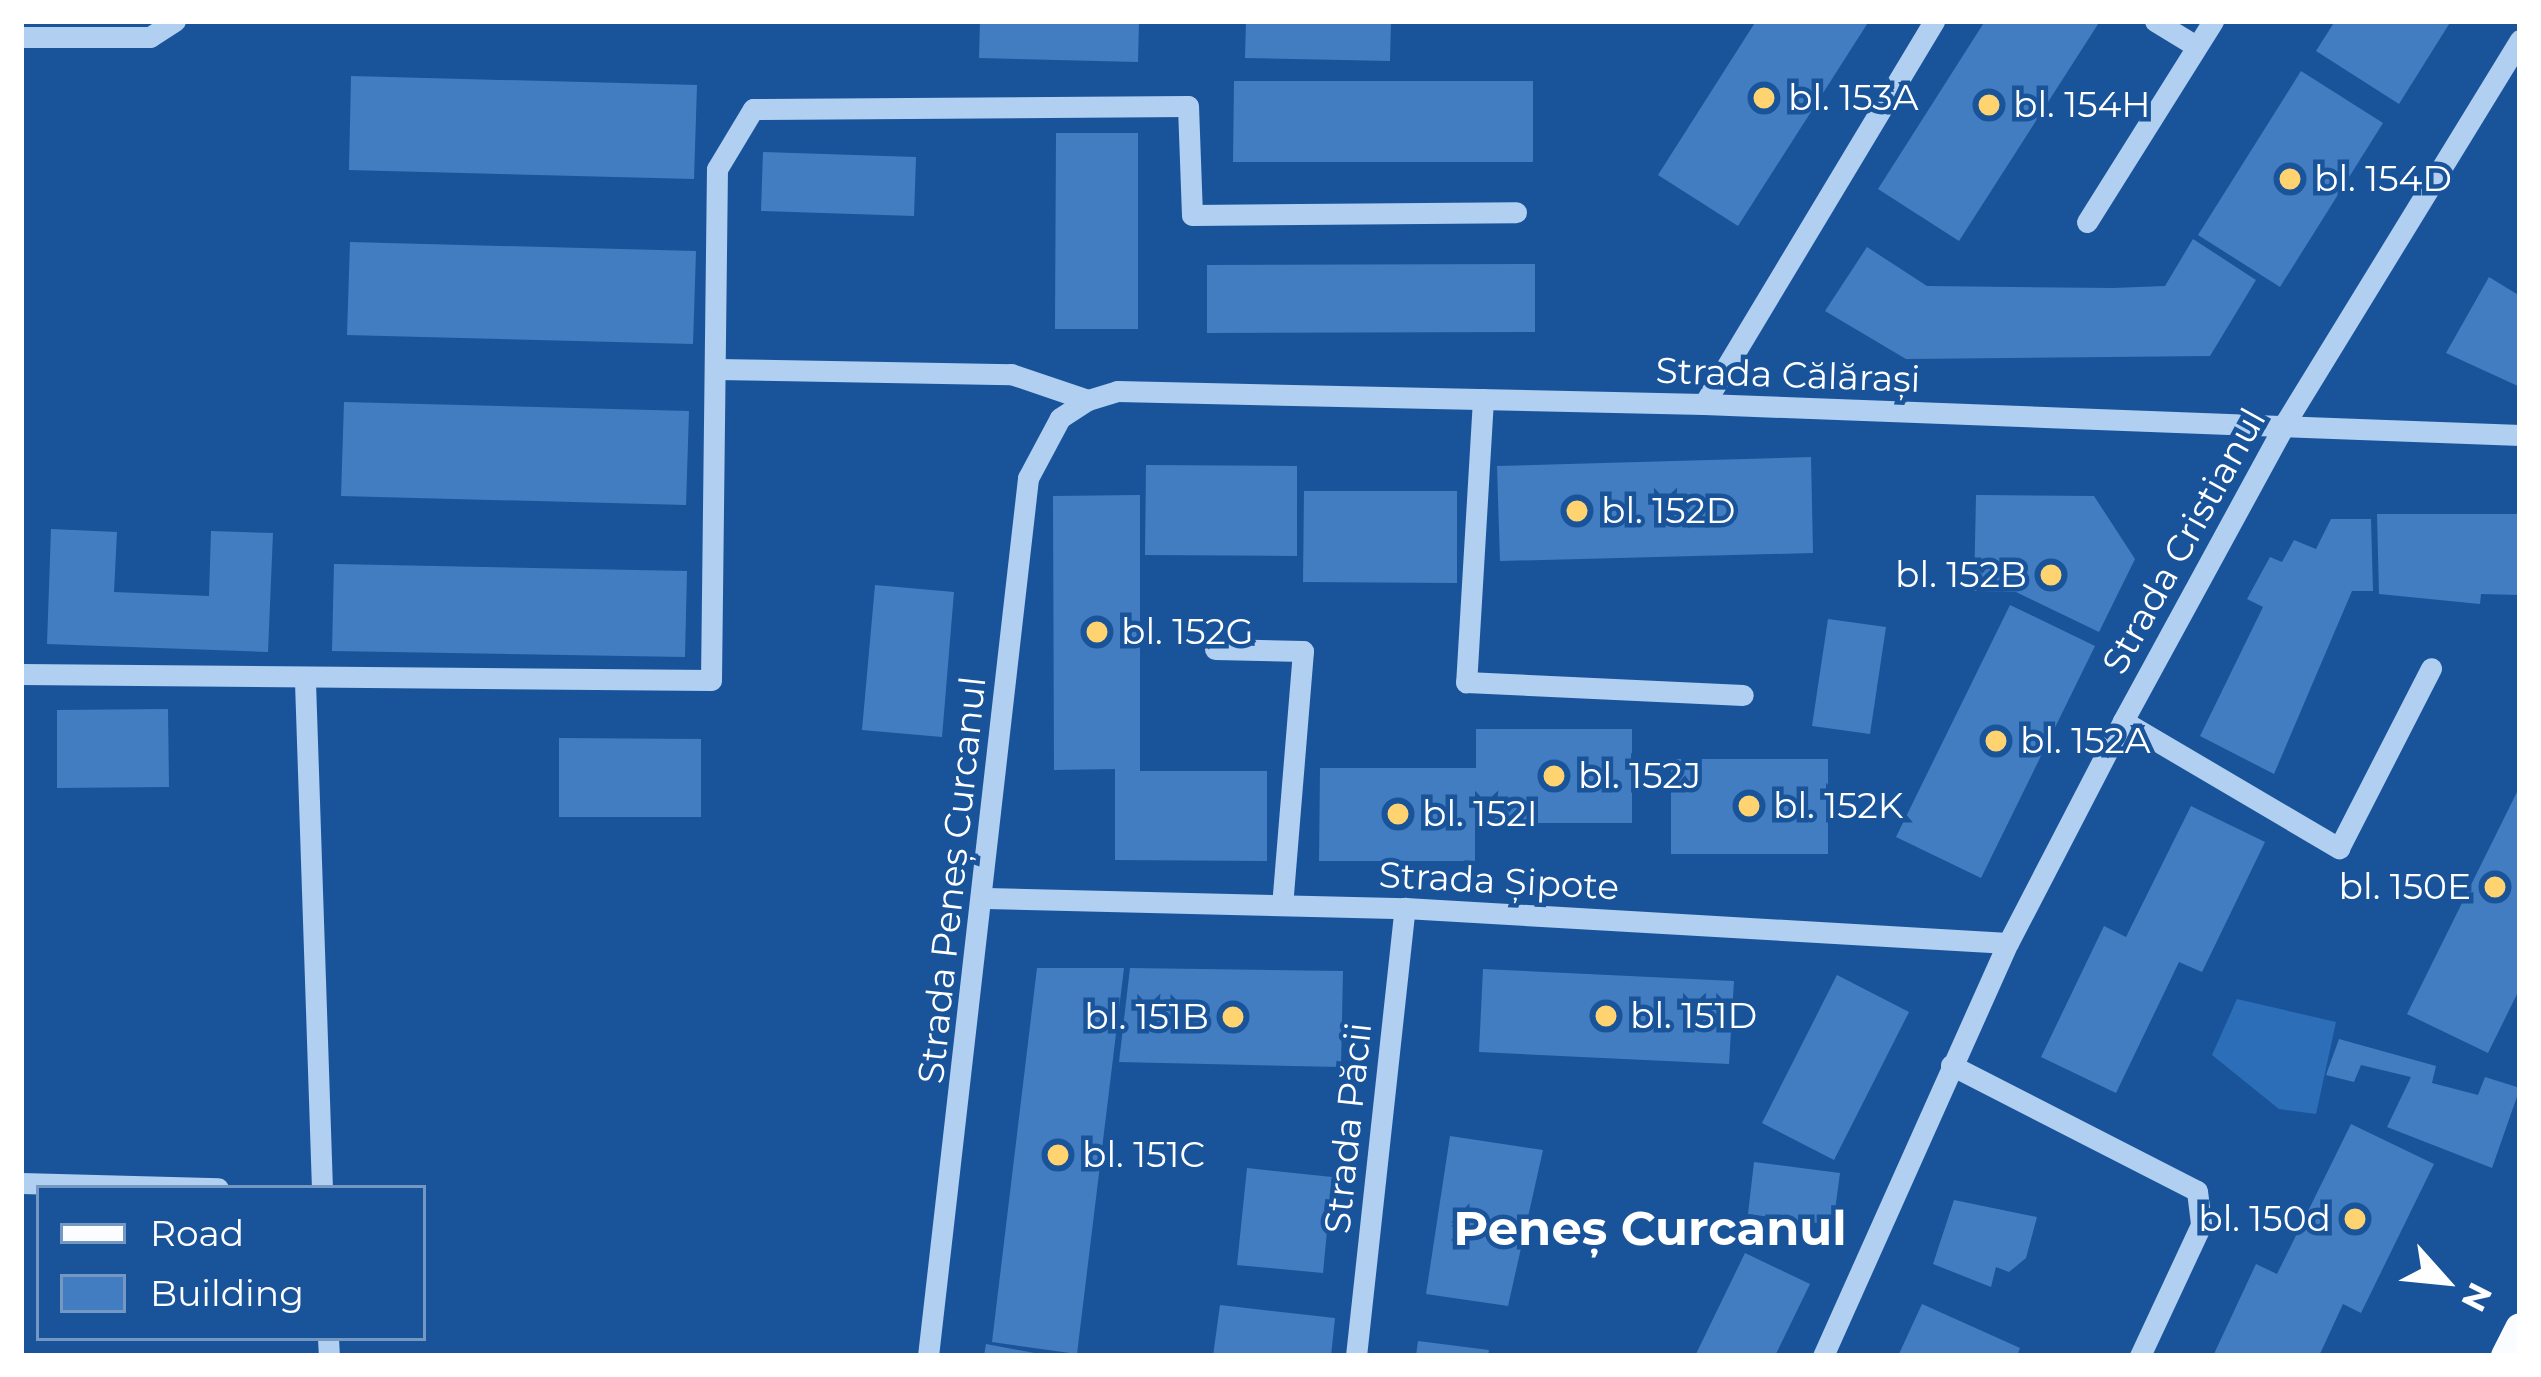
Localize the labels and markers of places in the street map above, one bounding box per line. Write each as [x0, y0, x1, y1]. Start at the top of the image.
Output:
place label: bl. 153A [1788, 76, 1919, 120]
place label: bl. 154H [2013, 83, 2151, 127]
marker: bl. 153A [1751, 85, 1777, 111]
marker: bl. 154H [1976, 92, 2002, 118]
place label: bl. 154D [2314, 157, 2452, 201]
marker: bl. 154D [2277, 166, 2303, 192]
place label: bl. 152D [1601, 489, 1736, 533]
marker: bl. 152D [1564, 498, 1590, 524]
place label: bl. 152B [1895, 553, 2027, 597]
marker: bl. 152B [2038, 562, 2064, 588]
place label: bl. 152G [1121, 610, 1254, 654]
marker: bl. 152G [1084, 619, 1110, 645]
place label: bl. 152A [2020, 719, 2151, 763]
marker: bl. 152A [1983, 728, 2009, 754]
place label: bl. 152J [1578, 754, 1701, 798]
marker: bl. 152J [1541, 763, 1567, 789]
place label: bl. 152K [1773, 784, 1903, 828]
place label: bl. 152I [1422, 792, 1538, 836]
marker: bl. 152K [1736, 793, 1762, 819]
marker: bl. 152I [1385, 801, 1411, 827]
place label: bl. 150E [2339, 865, 2471, 909]
marker: bl. 150E [2482, 874, 2508, 900]
place label: bl. 151D [1630, 994, 1757, 1038]
place label: bl. 151B [1084, 995, 1209, 1039]
marker: bl. 151D [1593, 1003, 1619, 1029]
marker: bl. 151B [1220, 1004, 1246, 1030]
place label: bl. 151C [1082, 1133, 1205, 1177]
marker: bl. 151C [1045, 1142, 1071, 1168]
place label: bl. 150d [2198, 1197, 2331, 1241]
marker: bl. 150d [2342, 1206, 2368, 1232]

